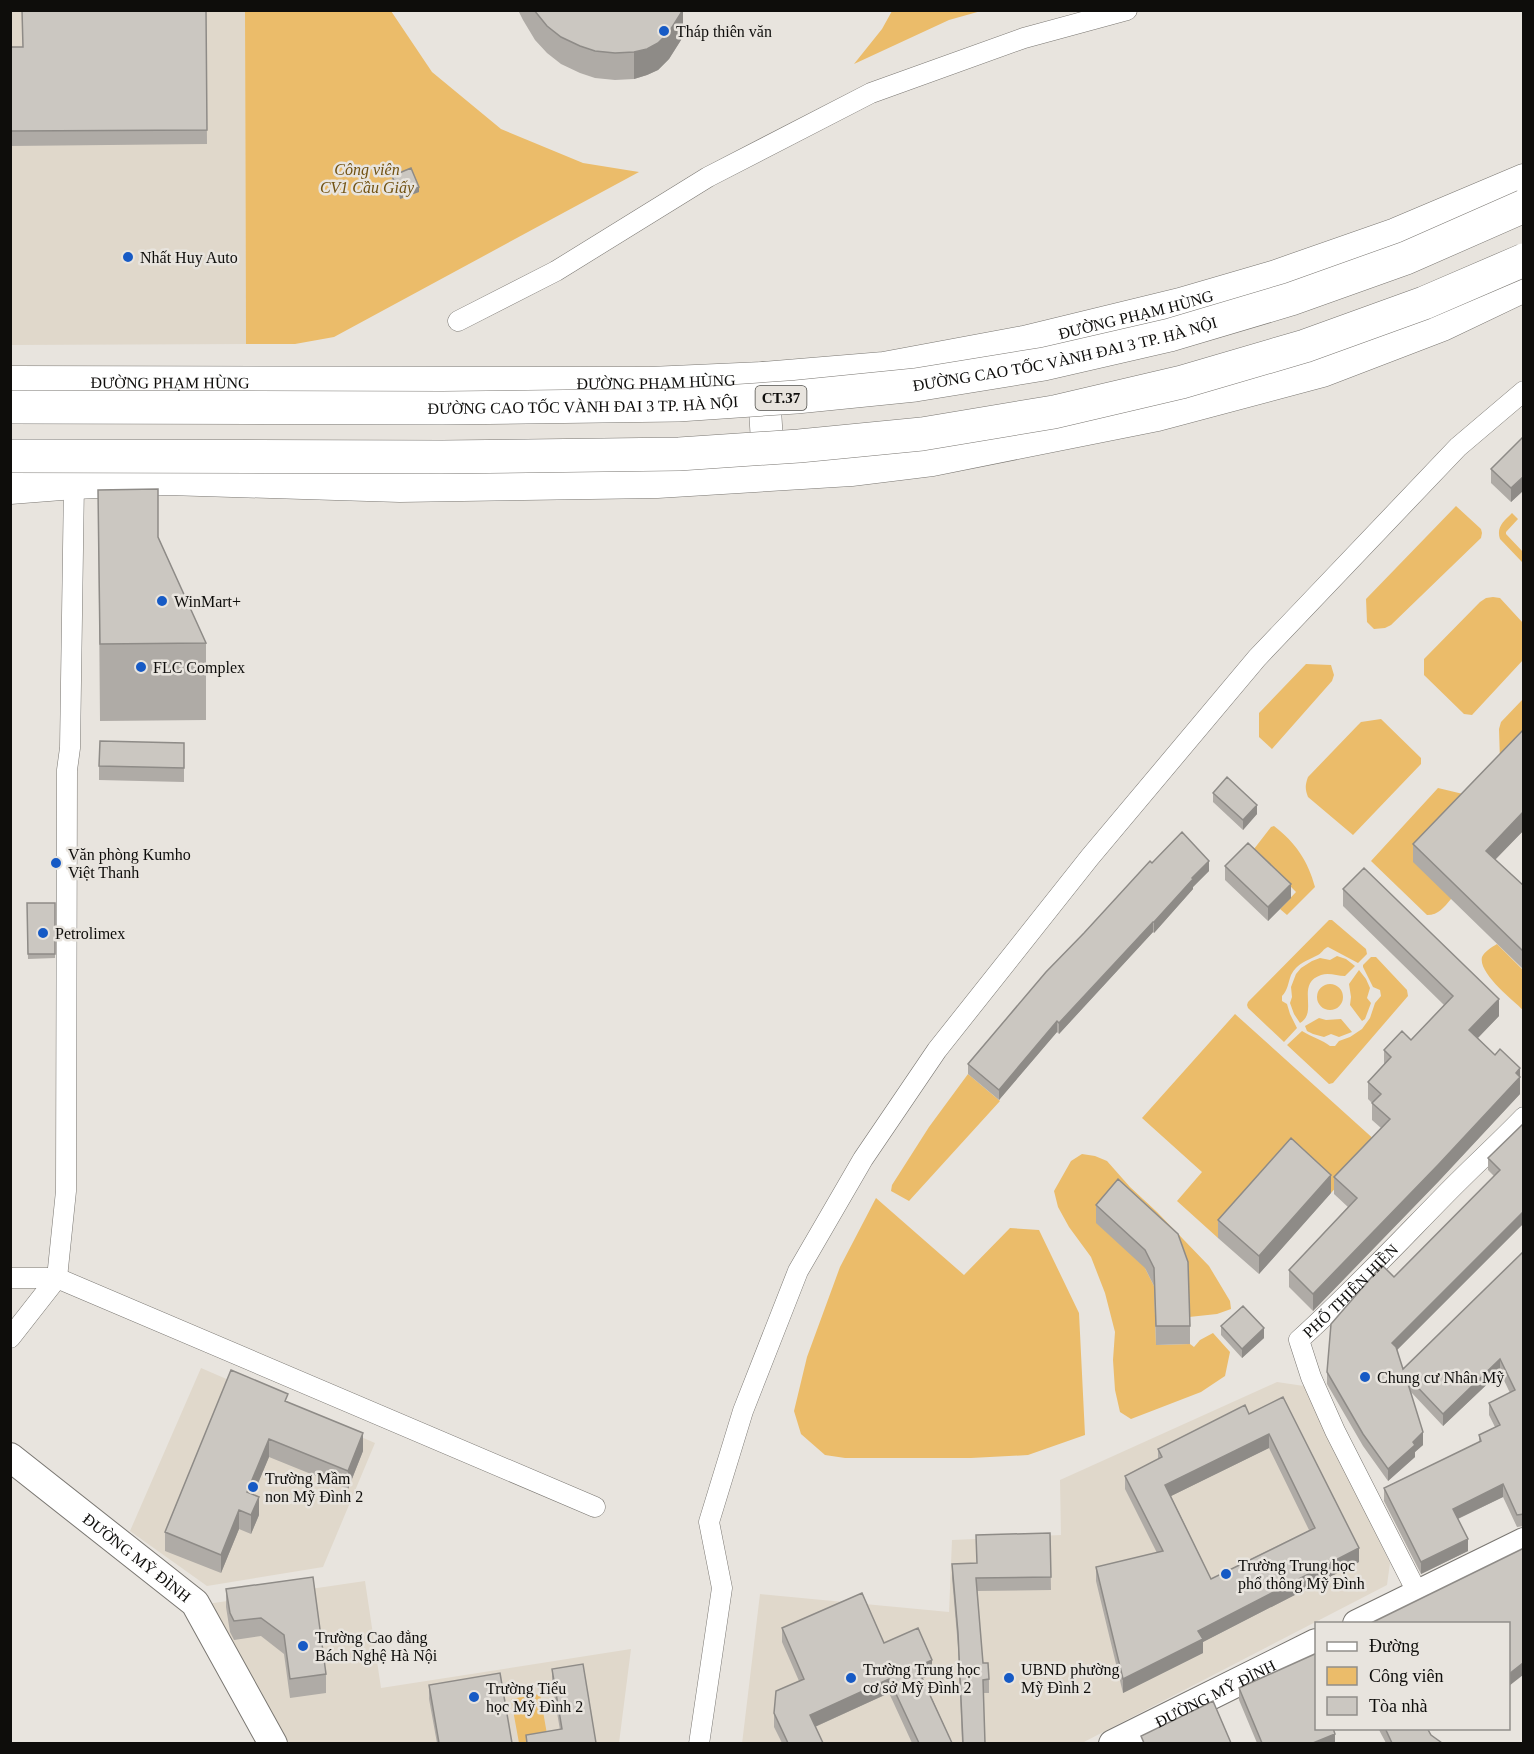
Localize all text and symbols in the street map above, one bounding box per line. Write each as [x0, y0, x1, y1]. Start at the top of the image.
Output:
place label: Tháp thiên văn [676, 23, 772, 41]
marker: Tháp thiên văn [657, 24, 671, 38]
park label: Công viên CV1 Cầu Giấy [320, 161, 415, 197]
place label: Nhất Huy Auto [140, 249, 238, 267]
marker: Nhất Huy Auto [121, 250, 135, 264]
street label: ĐƯỜNG PHẠM HÙNG [1056, 286, 1216, 342]
street label: ĐƯỜNG CAO TỐC VÀNH ĐAI 3 TP. HÀ NỘI [911, 313, 1219, 394]
street label: ĐƯỜNG PHẠM HÙNG [576, 371, 736, 392]
street label: ĐƯỜNG PHẠM HÙNG [90, 373, 250, 391]
road number: CT.37 [756, 386, 806, 410]
street label: ĐƯỜNG CAO TỐC VÀNH ĐAI 3 TP. HÀ NỘI [428, 392, 739, 417]
place label: WinMart+ [174, 593, 241, 610]
marker: WinMart+ [155, 594, 169, 608]
place label: FLC Complex [153, 659, 245, 677]
marker: FLC Complex [134, 660, 148, 674]
place label: Văn phòng Kumho Việt Thanh [68, 846, 191, 881]
marker: Văn phòng Kumho Việt Thanh [49, 856, 63, 870]
place label: Petrolimex [55, 925, 125, 942]
marker: Petrolimex [36, 926, 50, 940]
street label: PHỐ THIÊN HIỀN [1299, 1240, 1401, 1341]
place label: Chung cư Nhân Mỹ [1377, 1369, 1504, 1387]
marker: Chung cư Nhân Mỹ [1358, 1370, 1372, 1384]
place label: Trường Mầm non Mỹ Đình 2 [265, 1470, 363, 1506]
marker: Trường Mầm non Mỹ Đình 2 [246, 1480, 260, 1494]
street label: ĐƯỜNG MỸ ĐÌNH [80, 1510, 195, 1605]
place label: Trường Trung học phổ thông Mỹ Đình [1238, 1557, 1365, 1593]
marker: Trường Trung học phổ thông Mỹ Đình [1219, 1567, 1233, 1581]
legend [1315, 1622, 1510, 1730]
place label: Trường Cao đẳng Bách Nghệ Hà Nội [315, 1629, 438, 1665]
text: Đường [1369, 1636, 1419, 1656]
marker: Trường Cao đẳng Bách Nghệ Hà Nội [296, 1639, 310, 1653]
street label: ĐƯỜNG MỸ ĐÌNH [1152, 1656, 1279, 1730]
place label: Trường Trung học cơ sở Mỹ Đình 2 [863, 1661, 980, 1697]
place label: UBND phường Mỹ Đình 2 [1021, 1661, 1119, 1697]
text: Công viên [1369, 1666, 1444, 1686]
marker: Trường Trung học cơ sở Mỹ Đình 2 [844, 1671, 858, 1685]
marker: UBND phường Mỹ Đình 2 [1002, 1671, 1016, 1685]
place label: Trường Tiểu học Mỹ Đình 2 [486, 1680, 583, 1716]
marker: Trường Tiểu học Mỹ Đình 2 [467, 1690, 481, 1704]
text: Tòa nhà [1369, 1696, 1427, 1716]

